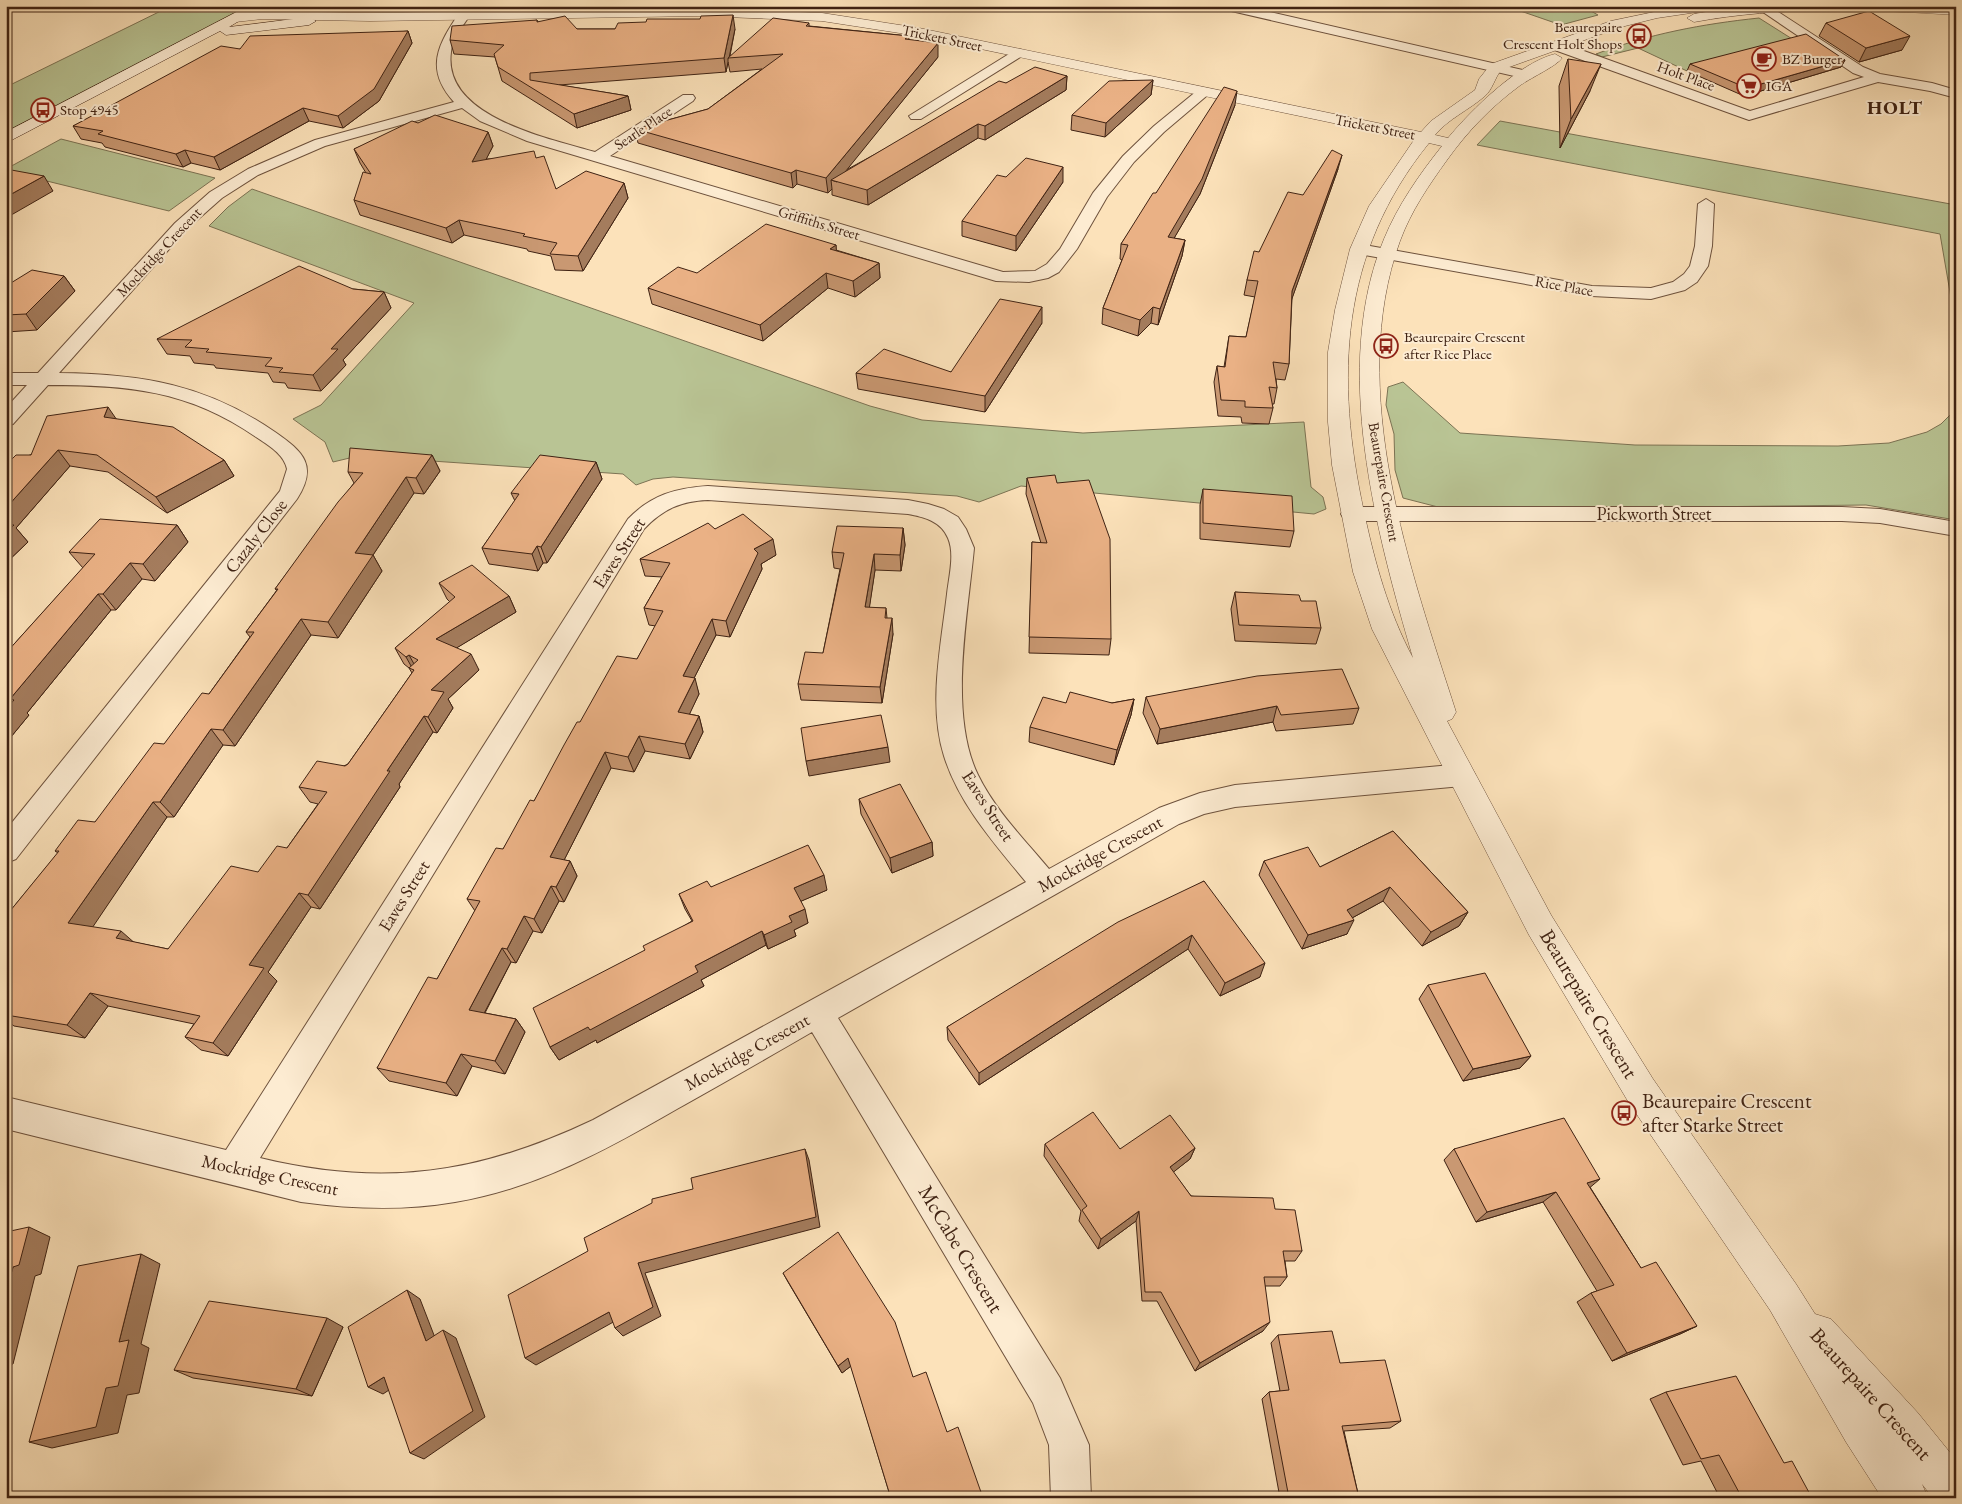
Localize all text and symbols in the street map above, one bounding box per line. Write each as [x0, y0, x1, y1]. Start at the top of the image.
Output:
place label: Beaurepaire Crescent Holt Shops [1503, 17, 1622, 53]
street label: Trickett Street [900, 20, 984, 55]
bus stop icon: Beaurepaire Crescent Holt Shops [1626, 23, 1652, 49]
cafe icon: BZ Burger [1751, 46, 1777, 72]
place label: BZ Burger [1782, 49, 1842, 68]
street label: Holt Place [1655, 56, 1718, 95]
supermarket icon: IGA [1736, 73, 1762, 99]
place label: IGA [1766, 76, 1793, 95]
district label: HOLT [1867, 95, 1923, 120]
bus stop icon: Stop 4945 [30, 97, 56, 123]
place label: Stop 4945 [60, 100, 119, 119]
street label: Searle Place [610, 101, 675, 154]
street label: Trickett Street [1333, 109, 1417, 144]
street label: Griffiths Street [776, 201, 863, 244]
street label: Mockridge Crescent [112, 203, 205, 301]
street label: Rice Place [1534, 271, 1595, 300]
place label: Beaurepaire Crescent after Rice Place [1404, 327, 1525, 363]
bus stop icon: Beaurepaire Crescent after Rice Place [1373, 333, 1399, 359]
street label: Beaurepaire Crescent [1365, 421, 1404, 543]
street label: Cazaly Close [219, 494, 292, 578]
street label: Pickworth Street [1597, 502, 1712, 525]
street label: Eaves Street [587, 513, 650, 593]
street label: Eaves Street [957, 766, 1020, 846]
street label: Mockridge Crescent [1033, 810, 1167, 897]
street label: Eaves Street [373, 855, 435, 936]
street label: Beaurepaire Crescent [1534, 924, 1645, 1084]
street label: Mockridge Crescent [680, 1008, 814, 1095]
place label: Beaurepaire Crescent after Starke Street [1642, 1087, 1812, 1138]
bus stop icon: Beaurepaire Crescent after Starke Street [1611, 1100, 1637, 1126]
street label: Mockridge Crescent [200, 1149, 341, 1200]
street label: McCabe Crescent [913, 1180, 1010, 1318]
street label: Beaurepaire Crescent [1805, 1322, 1938, 1466]

